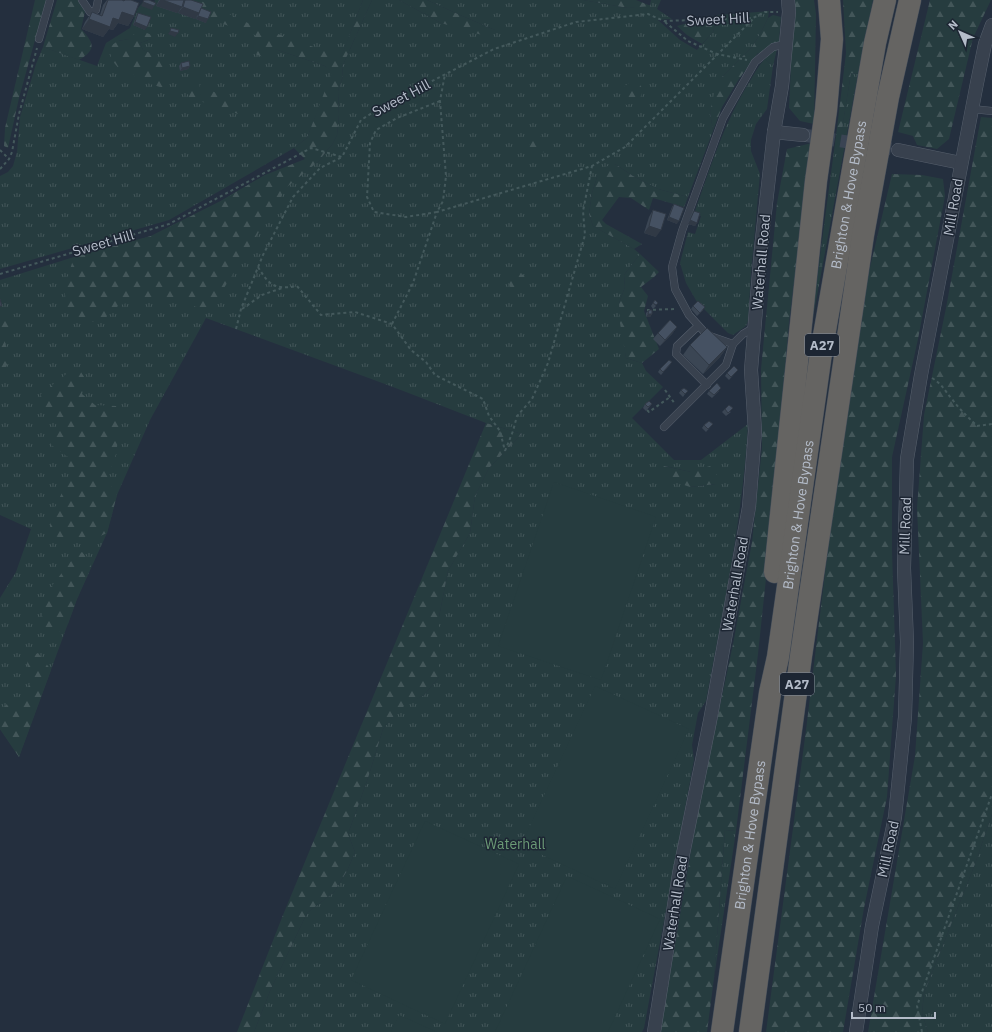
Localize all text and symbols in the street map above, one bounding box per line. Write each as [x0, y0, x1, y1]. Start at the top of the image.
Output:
street label: Sweet Hill [686, 8, 750, 30]
north arrow [940, 12, 980, 52]
text: N [945, 17, 961, 33]
street label: Sweet Hill [369, 75, 433, 121]
street label: Brighton & Hove Bypass [827, 119, 870, 270]
street label: Mill Road [939, 177, 967, 237]
street label: Waterhall Road [748, 213, 774, 311]
street label: Sweet Hill [70, 226, 136, 260]
road number: A27 [805, 334, 839, 356]
street label: Brighton & Hove Bypass [779, 439, 818, 591]
street label: Mill Road [895, 497, 915, 555]
street label: Waterhall Road [718, 535, 752, 633]
road number: A27 [780, 673, 814, 695]
street label: Brighton & Hove Bypass [730, 759, 769, 911]
street label: Mill Road [873, 819, 903, 879]
park label: Waterhall [485, 835, 545, 853]
street label: Waterhall Road [659, 854, 691, 952]
scale bar [852, 994, 935, 1020]
text: 50 m [858, 1000, 886, 1015]

